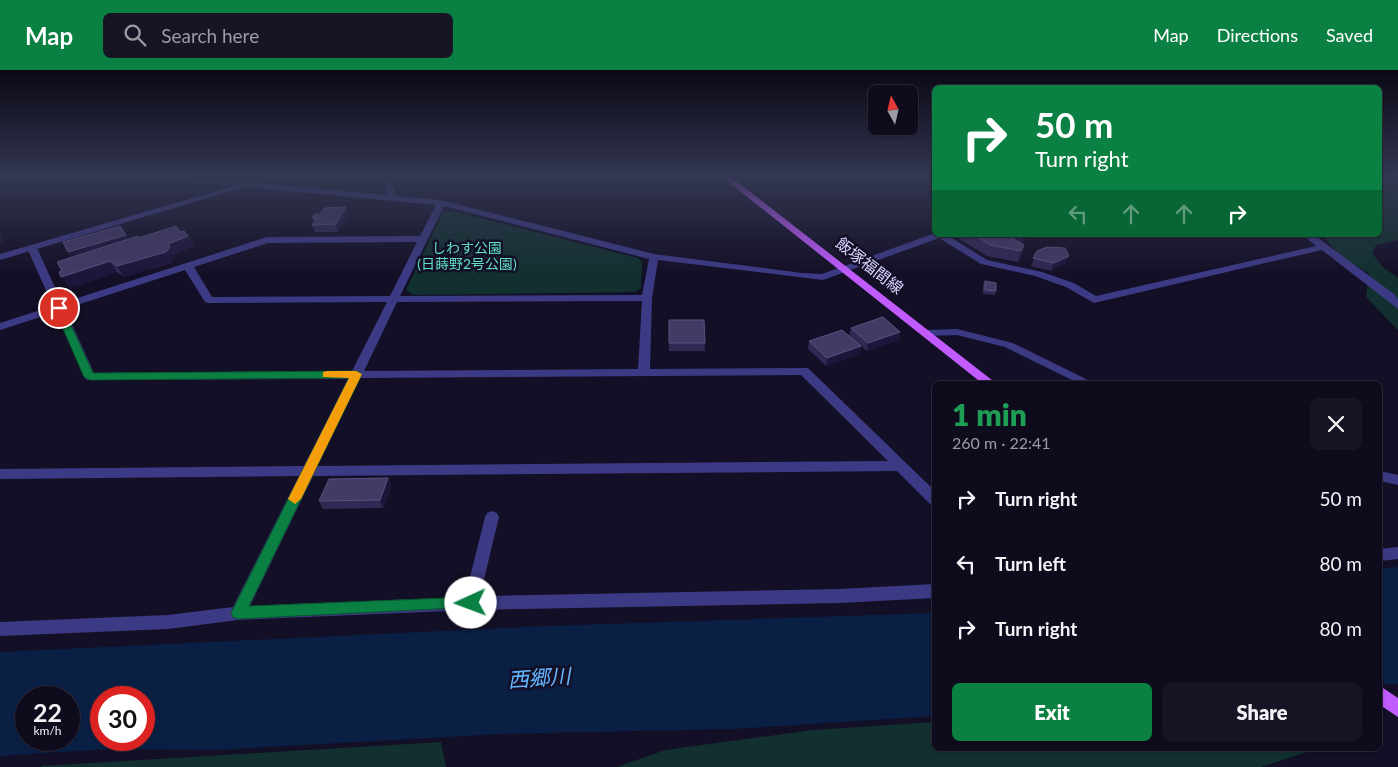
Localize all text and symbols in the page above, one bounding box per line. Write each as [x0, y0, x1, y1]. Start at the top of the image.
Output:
search box [103, 13, 453, 58]
text: Map [25, 21, 73, 50]
icon: search [121, 21, 149, 49]
text: Search here [161, 24, 259, 47]
text: Map [1153, 24, 1189, 46]
text: Directions [1217, 24, 1298, 46]
text: Saved [1326, 24, 1373, 46]
north arrow [868, 85, 918, 135]
map controls [868, 85, 918, 135]
text: 50 m [1035, 103, 1113, 145]
icon: right [952, 105, 1017, 170]
text: Turn right [1035, 145, 1129, 172]
icon: left [1064, 200, 1092, 228]
icon: ahead [1117, 200, 1145, 228]
icon: ahead [1170, 200, 1198, 228]
icon: right [1223, 200, 1251, 228]
street label: 飯塚福間線 [833, 233, 907, 297]
park label: しわす公園 (日蒔野2号公園) [417, 239, 517, 272]
pin [38, 287, 80, 329]
icon: arrive [45, 294, 73, 322]
text: 1 min [952, 396, 1027, 432]
button: close [1310, 398, 1362, 450]
text: 260 m · 22:41 [952, 433, 1051, 452]
icon: right [952, 485, 980, 513]
text: Turn right [995, 487, 1077, 510]
text: 50 m [1319, 487, 1362, 510]
icon: left [952, 550, 980, 578]
text: Turn left [995, 552, 1066, 575]
text: 80 m [1319, 552, 1362, 575]
position arrow [444, 576, 496, 628]
icon: right [952, 615, 980, 643]
text: Turn right [995, 617, 1077, 640]
text: 80 m [1319, 617, 1362, 640]
water label: 西郷川 [507, 662, 573, 692]
button: Exit [952, 683, 1152, 741]
button: Share [1162, 683, 1362, 741]
speed limit sign: 30 [90, 686, 155, 751]
text: 22 [33, 697, 62, 727]
text: km/h [33, 723, 62, 738]

